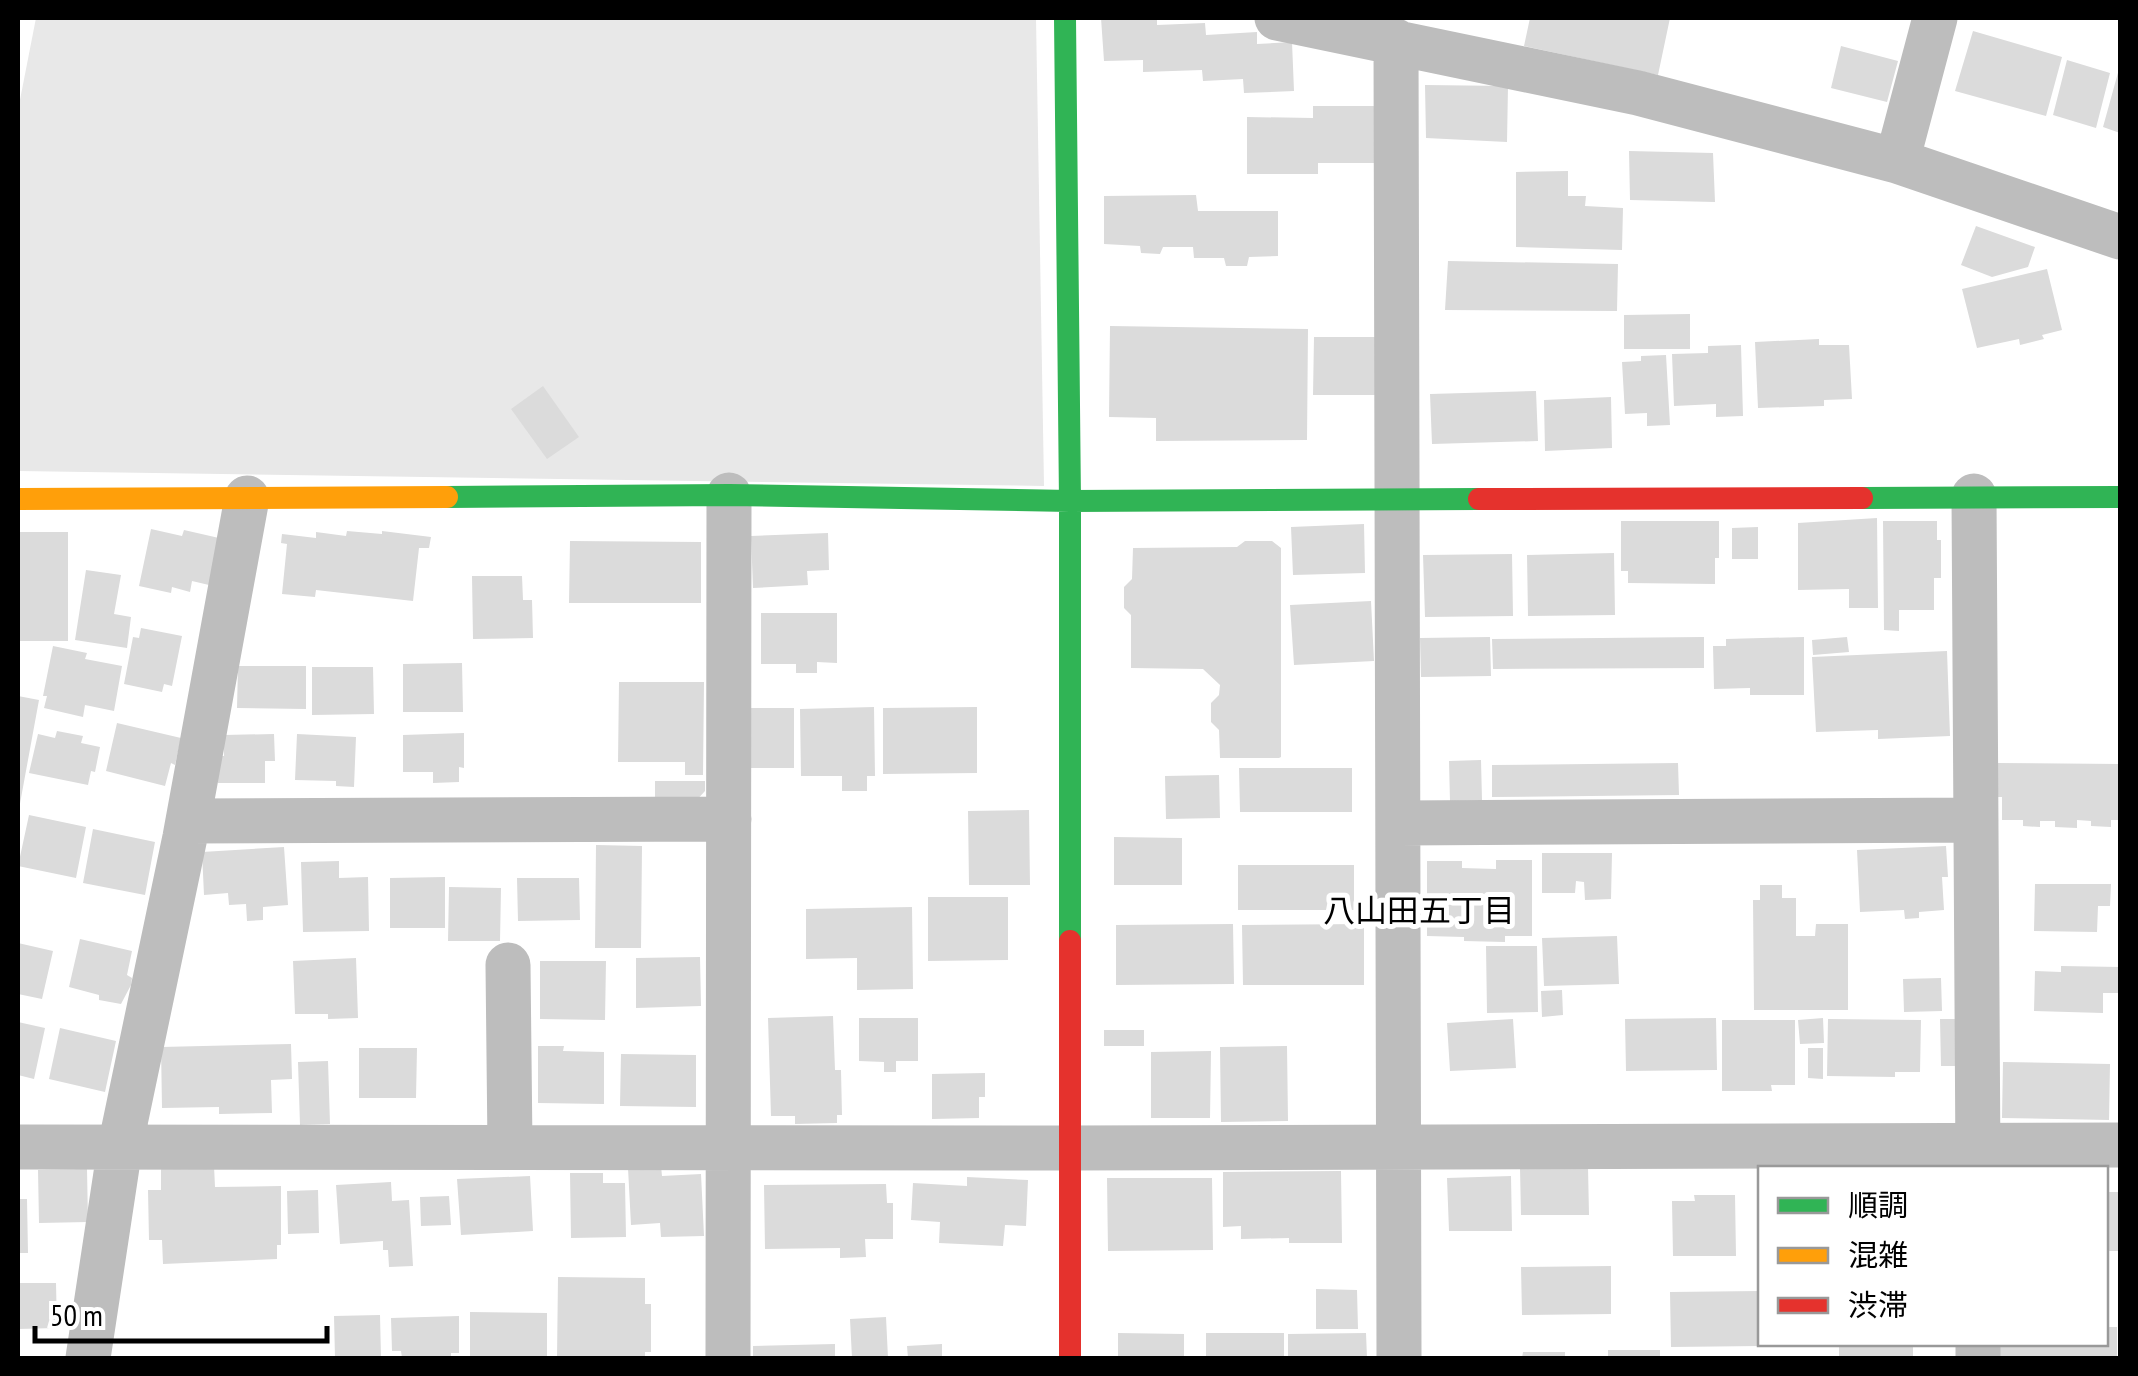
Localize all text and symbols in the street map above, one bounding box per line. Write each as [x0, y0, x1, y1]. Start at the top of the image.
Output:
district label: 八山田五丁目 [1323, 889, 1515, 931]
legend [1758, 1166, 2108, 1346]
text: 順調 [1848, 1185, 1908, 1224]
text: 混雑 [1848, 1235, 1908, 1274]
scale bar [35, 1281, 328, 1343]
text: 渋滞 [1848, 1285, 1908, 1324]
text: 50 m [50, 1295, 103, 1334]

